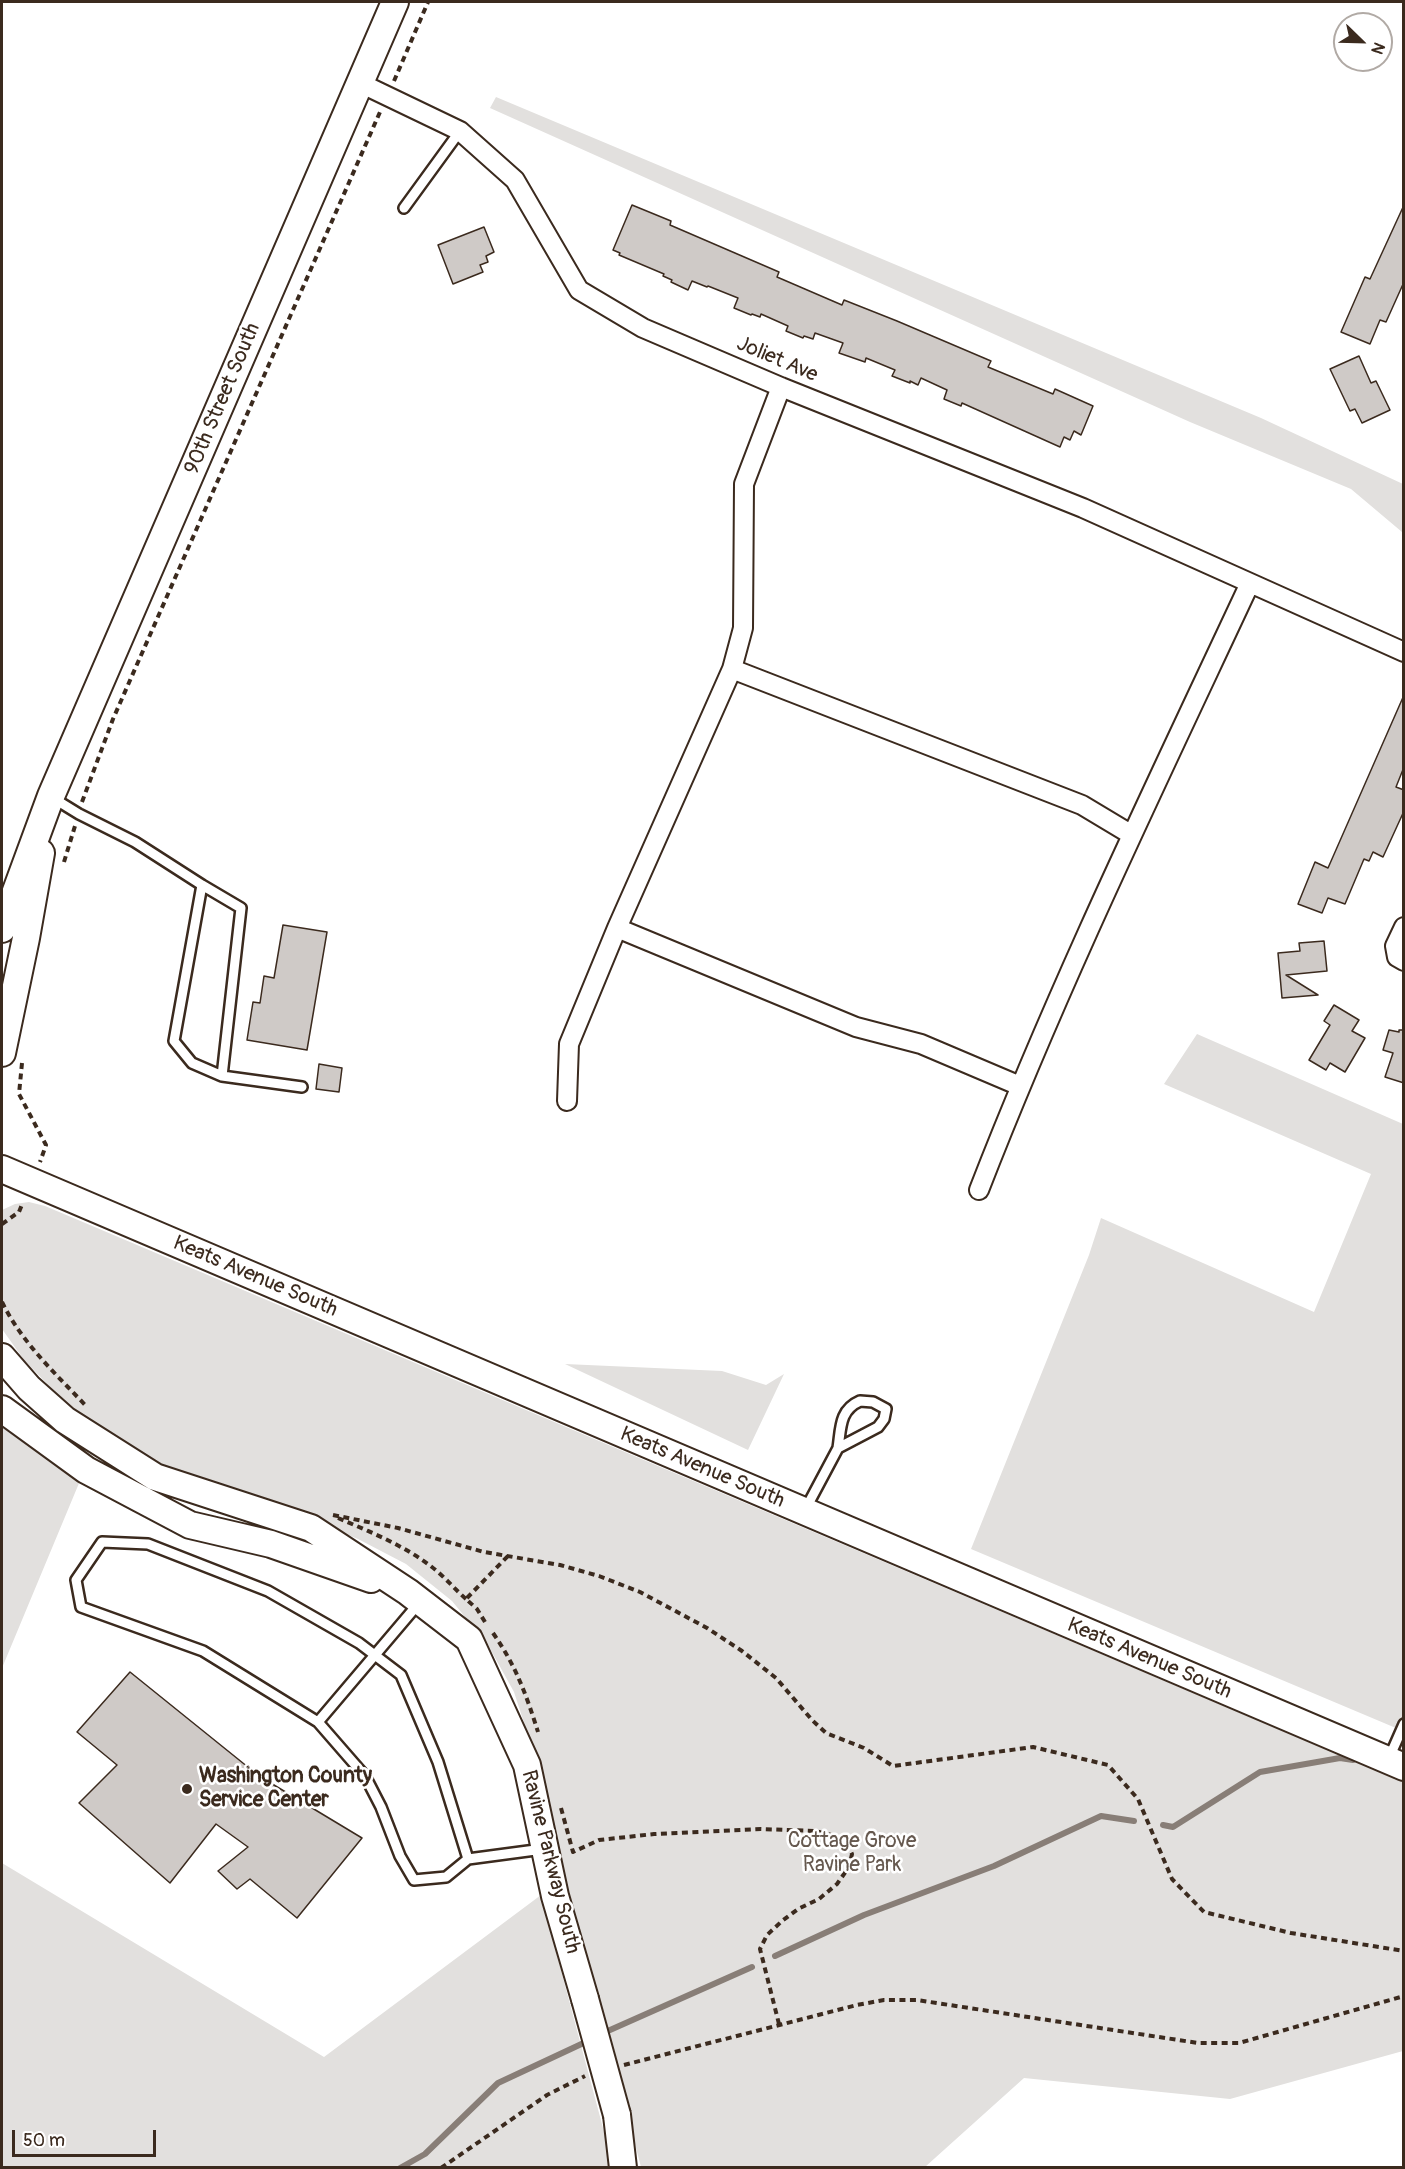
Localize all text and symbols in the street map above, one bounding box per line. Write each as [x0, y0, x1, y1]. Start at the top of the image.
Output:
north arrow [1333, 12, 1393, 72]
text: N [1366, 39, 1389, 57]
street label: 90th Street South [180, 320, 266, 478]
street label: Joliet Ave [733, 332, 821, 388]
street label: Keats Avenue South [169, 1231, 341, 1323]
street label: Keats Avenue South [616, 1422, 788, 1514]
street label: Keats Avenue South [1063, 1613, 1235, 1705]
place label: Washington County Service Center [199, 1764, 372, 1814]
street label: Ravine Parkway South [515, 1768, 585, 1956]
marker: Washington County Service Center [180, 1782, 194, 1796]
park label: Cottage Grove Ravine Park [788, 1829, 916, 1879]
scale bar [15, 2118, 159, 2156]
text: 50 m [23, 2129, 65, 2152]

